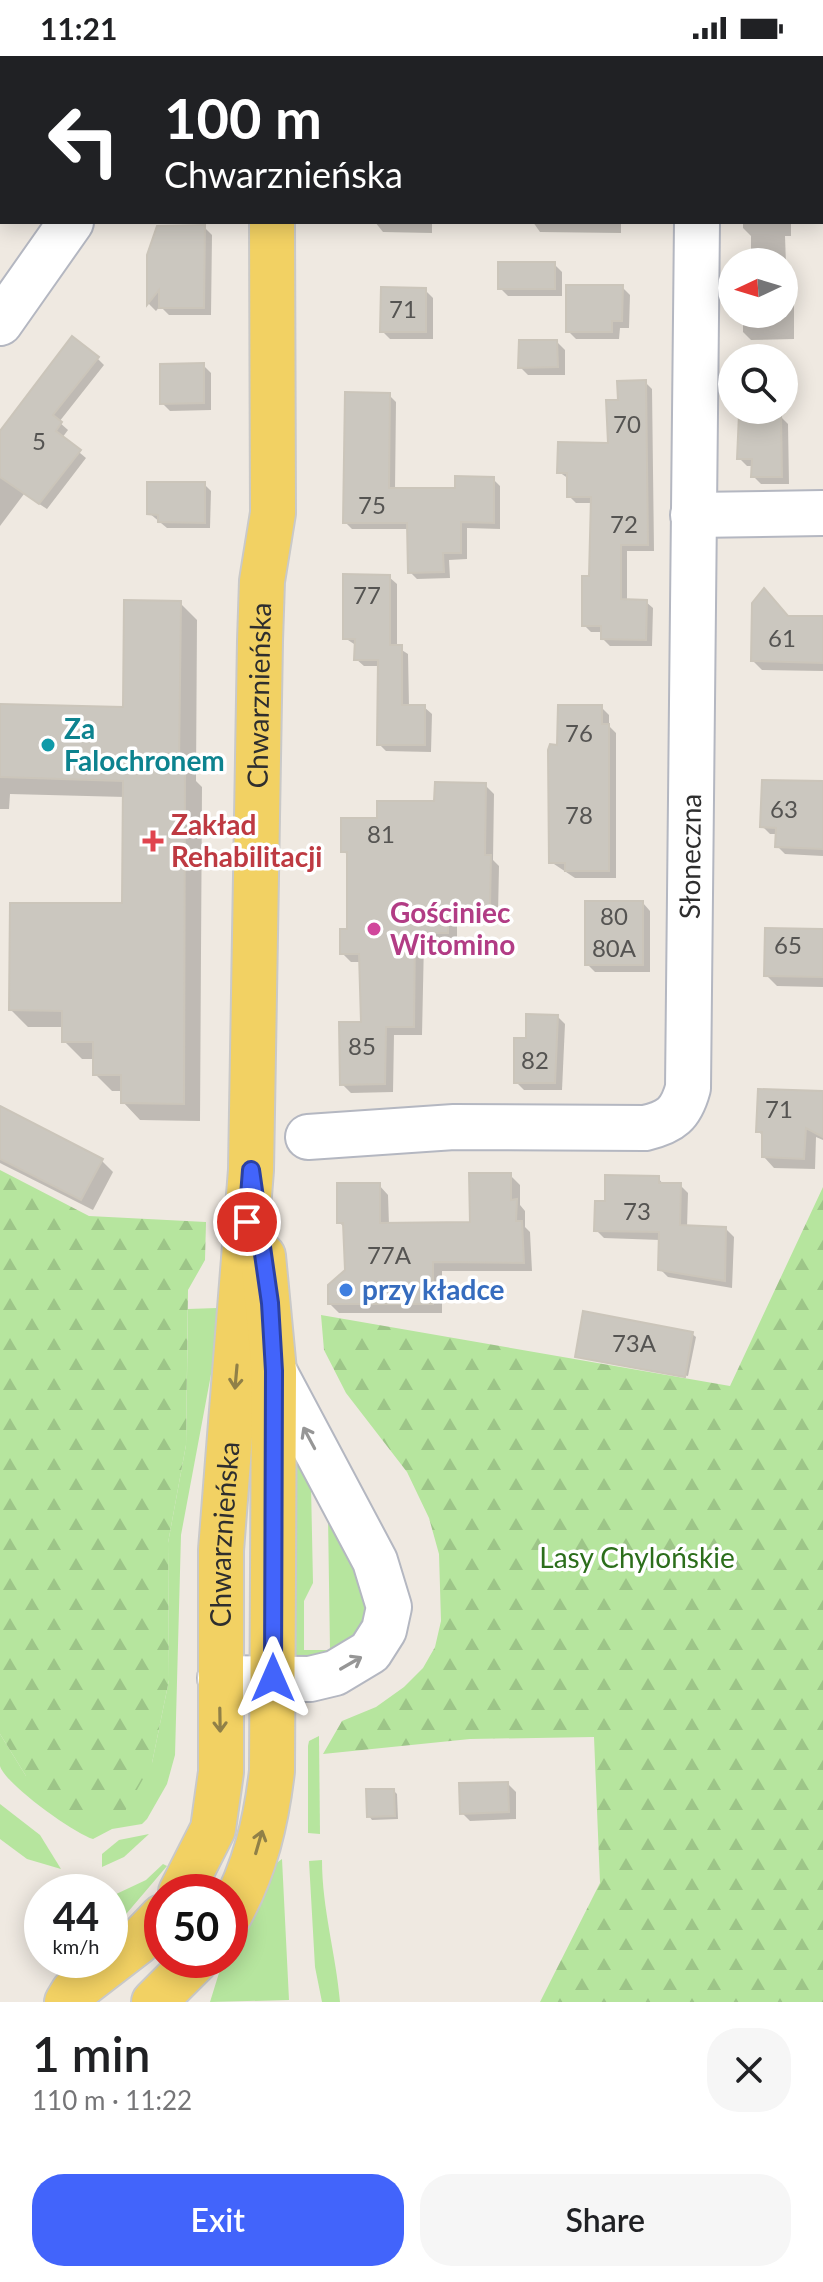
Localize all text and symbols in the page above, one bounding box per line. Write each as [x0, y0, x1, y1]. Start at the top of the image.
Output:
text: 11:21 [40, 10, 117, 46]
text: 100 m [164, 84, 322, 151]
icon: left [32, 88, 136, 192]
text: Chwarznieńska [164, 152, 403, 196]
north arrow [718, 248, 798, 328]
map controls [718, 248, 798, 424]
house number: 71 [389, 294, 417, 323]
button: search [718, 344, 798, 424]
house number: 70 [613, 409, 641, 438]
house number: 5 [32, 426, 46, 455]
house number: 75 [358, 490, 386, 519]
house number: 72 [610, 509, 638, 538]
house number: 77 [353, 580, 381, 609]
street label: Chwarznieńska [239, 602, 277, 789]
house number: 61 [768, 623, 796, 652]
place label: Za Falochronem [64, 711, 225, 777]
house number: 76 [565, 718, 593, 747]
marker: Za Falochronem [39, 736, 57, 754]
street label: Słoneczna [672, 793, 707, 919]
house number: 63 [770, 794, 798, 823]
house number: 78 [565, 800, 593, 829]
place label: Zakład Rehabilitacji [171, 807, 322, 873]
house number: 81 [367, 819, 395, 848]
marker: Zakład Rehabilitacji [142, 830, 164, 852]
place label: Gościniec Witomino [390, 895, 515, 961]
house number: 80 [600, 901, 628, 930]
marker: Gościniec Witomino [365, 920, 383, 938]
house number: 65 [774, 930, 802, 959]
house number: 80A [592, 933, 637, 962]
house number: 85 [348, 1031, 376, 1060]
house number: 82 [521, 1045, 549, 1074]
house number: 71 [765, 1094, 793, 1123]
pin [213, 1188, 281, 1256]
house number: 73 [623, 1196, 651, 1225]
icon: arrive [225, 1200, 269, 1244]
house number: 77A [367, 1240, 412, 1269]
place label: przy kładce [362, 1272, 505, 1306]
marker: przy kładce [337, 1281, 355, 1299]
house number: 73A [612, 1328, 657, 1357]
one-way arrow [228, 1363, 243, 1390]
one-way arrow [301, 1426, 317, 1450]
street label: Chwarznieńska [203, 1440, 246, 1627]
park label: Lasy Chylońskie [539, 1540, 735, 1574]
position arrow [231, 1636, 315, 1720]
one-way arrow [339, 1655, 362, 1671]
one-way arrow [212, 1706, 228, 1733]
one-way arrow [252, 1829, 267, 1855]
speed limit sign: 50 [144, 1874, 248, 1978]
text: 44 [53, 1892, 99, 1940]
text: km/h [53, 1934, 99, 1958]
text: 1 min [32, 2025, 150, 2082]
button: close [707, 2028, 791, 2112]
text: 110 m · 11:22 [32, 2084, 192, 2116]
button: Exit [32, 2174, 404, 2266]
button: Share [420, 2174, 791, 2266]

